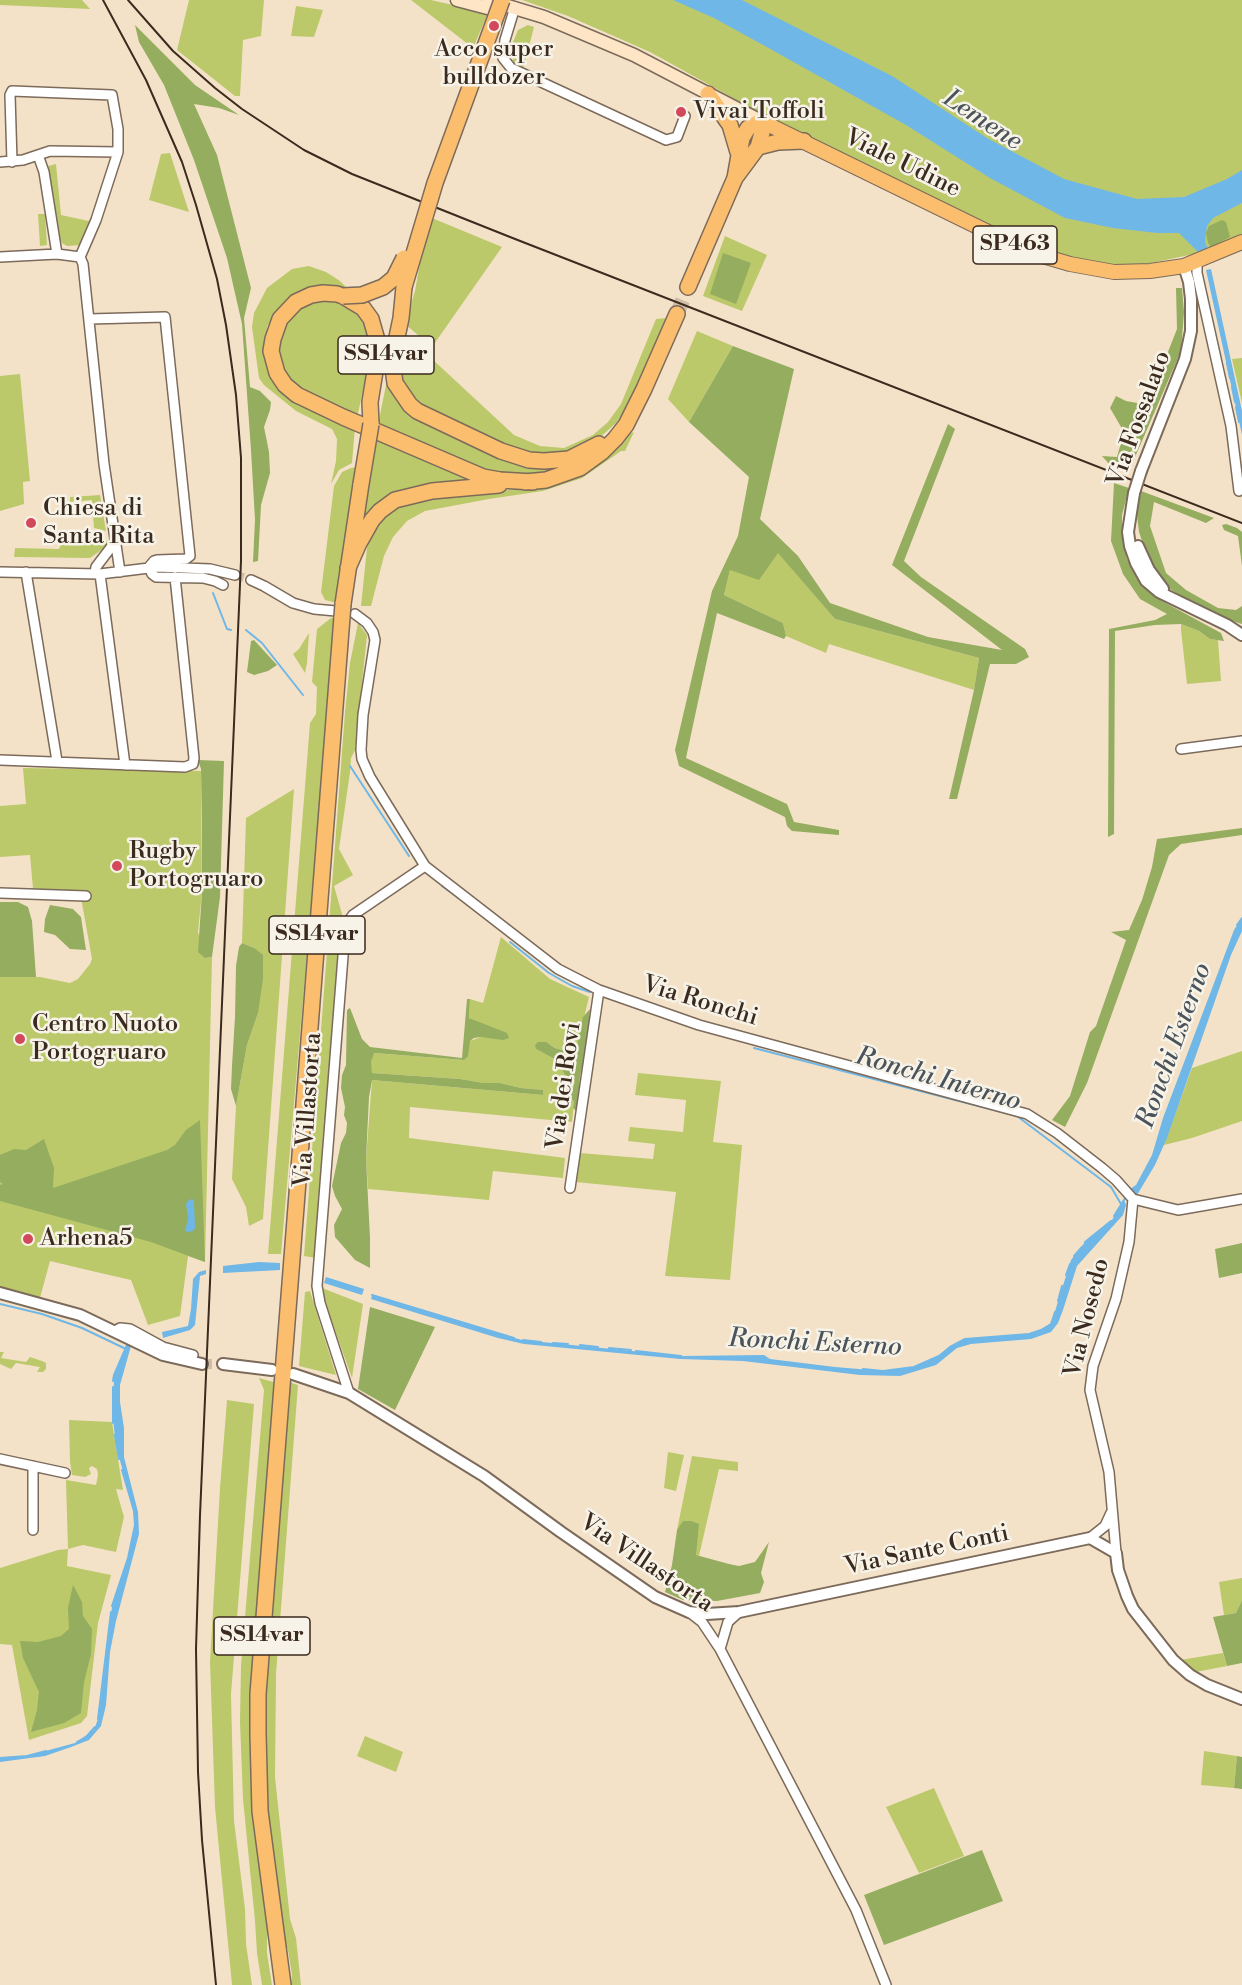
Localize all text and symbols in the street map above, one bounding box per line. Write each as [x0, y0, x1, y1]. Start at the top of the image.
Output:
marker: Acco super bulldozer [487, 19, 501, 33]
place label: Acco super bulldozer [434, 36, 554, 92]
water label: Lemene [937, 84, 1027, 158]
place label: Vivai Toffoli [693, 98, 825, 126]
marker: Vivai Toffoli [674, 105, 688, 119]
street label: Viale Udine [839, 124, 965, 204]
road number: SP463 [973, 226, 1057, 264]
road number: SS14var [338, 336, 434, 374]
street label: Via Fossalato [1102, 347, 1178, 491]
place label: Chiesa di Santa Rita [43, 495, 154, 551]
marker: Chiesa di Santa Rita [24, 516, 38, 530]
place label: Rugby Portogruaro [129, 838, 263, 894]
marker: Rugby Portogruaro [110, 859, 124, 873]
road number: SS14var [269, 916, 365, 954]
water label: Ronchi Esterno [1131, 959, 1219, 1133]
street label: Via Ronchi [639, 971, 761, 1033]
place label: Centro Nuoto Portogruaro [32, 1011, 178, 1067]
street label: Via dei Rovi [542, 1020, 588, 1152]
marker: Centro Nuoto Portogruaro [13, 1032, 27, 1046]
street label: Via Villastorta [289, 1032, 329, 1188]
water label: Ronchi Interno [852, 1042, 1024, 1118]
place label: Arhena5 [40, 1225, 133, 1253]
marker: Arhena5 [21, 1232, 35, 1246]
street label: Via Nosedo [1059, 1256, 1117, 1380]
water label: Ronchi Esterno [728, 1324, 902, 1364]
street label: Via Villastorta [574, 1509, 718, 1619]
street label: Via Sante Conti [842, 1520, 1012, 1582]
road number: SS14var [214, 1617, 310, 1655]

